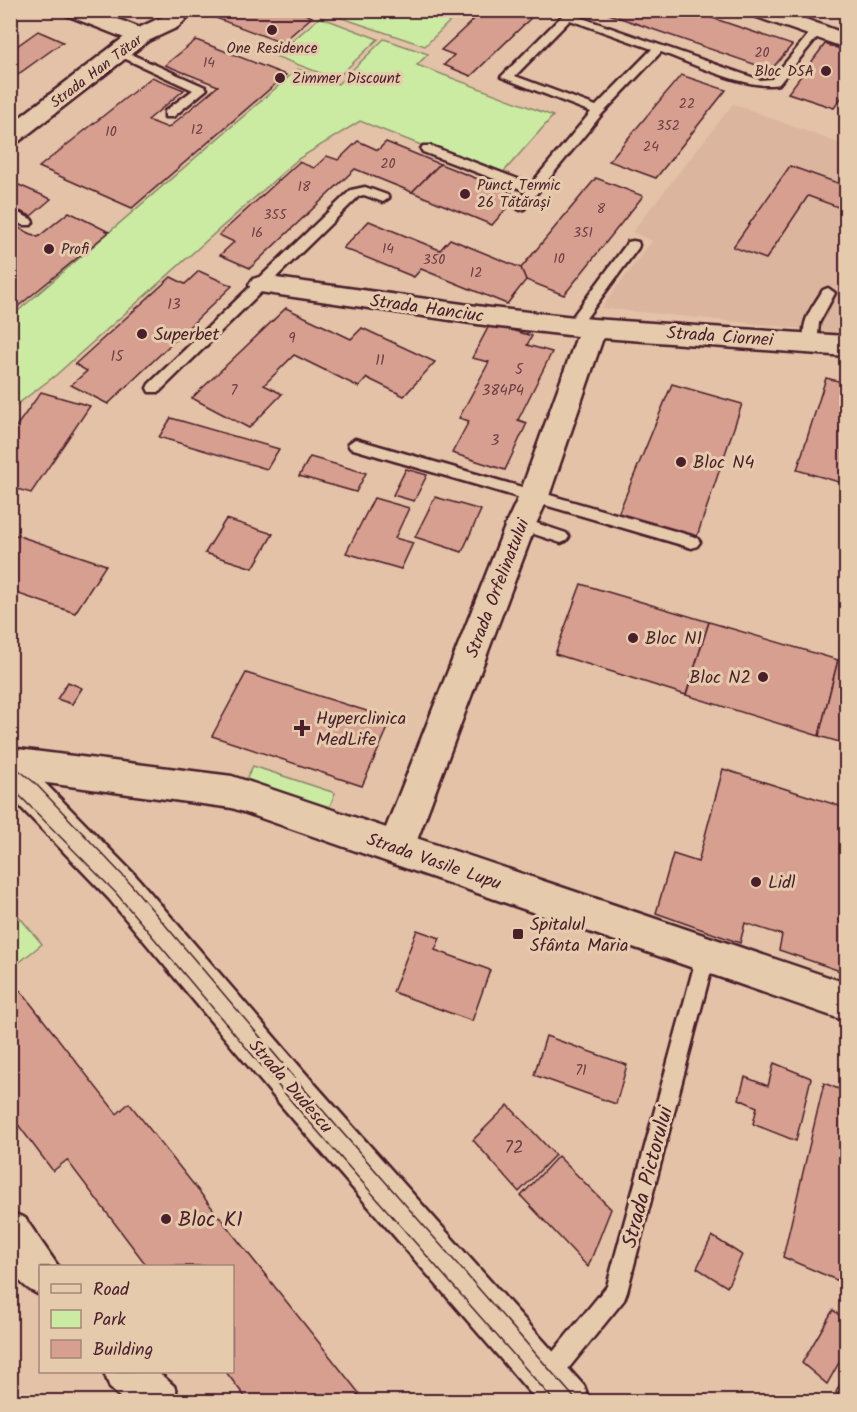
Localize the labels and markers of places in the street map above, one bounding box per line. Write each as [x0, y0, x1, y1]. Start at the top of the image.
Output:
marker: One Residence [265, 23, 279, 37]
place label: One Residence [226, 37, 318, 61]
place label: Bloc D5A [754, 60, 814, 84]
marker: Bloc D5A [819, 64, 833, 78]
place label: Zimmer Discount [292, 67, 401, 91]
marker: Zimmer Discount [273, 71, 287, 85]
place label: Punct Termic 26 Tătărași [477, 174, 561, 215]
marker: Punct Termic 26 Tătărași [458, 187, 472, 201]
place label: Profi [61, 238, 89, 262]
marker: Profi [42, 242, 56, 256]
place label: Superbet [154, 321, 220, 350]
marker: Superbet [135, 327, 149, 341]
place label: Bloc N4 [693, 449, 754, 478]
marker: Bloc N4 [674, 455, 688, 469]
place label: Bloc N1 [645, 625, 702, 654]
marker: Bloc N1 [626, 631, 640, 645]
place label: Bloc N2 [689, 664, 751, 693]
marker: Bloc N2 [756, 670, 770, 684]
place label: Hyperclinica MedLife [316, 705, 406, 755]
marker: Hyperclinica MedLife [293, 719, 311, 737]
place label: Lidl [768, 869, 796, 898]
marker: Lidl [749, 875, 763, 889]
place label: Spitalul Sfânta Maria [530, 911, 628, 961]
marker: Spitalul Sfânta Maria [511, 927, 525, 941]
place label: Bloc K1 [178, 1204, 243, 1237]
marker: Bloc K1 [159, 1212, 173, 1226]

